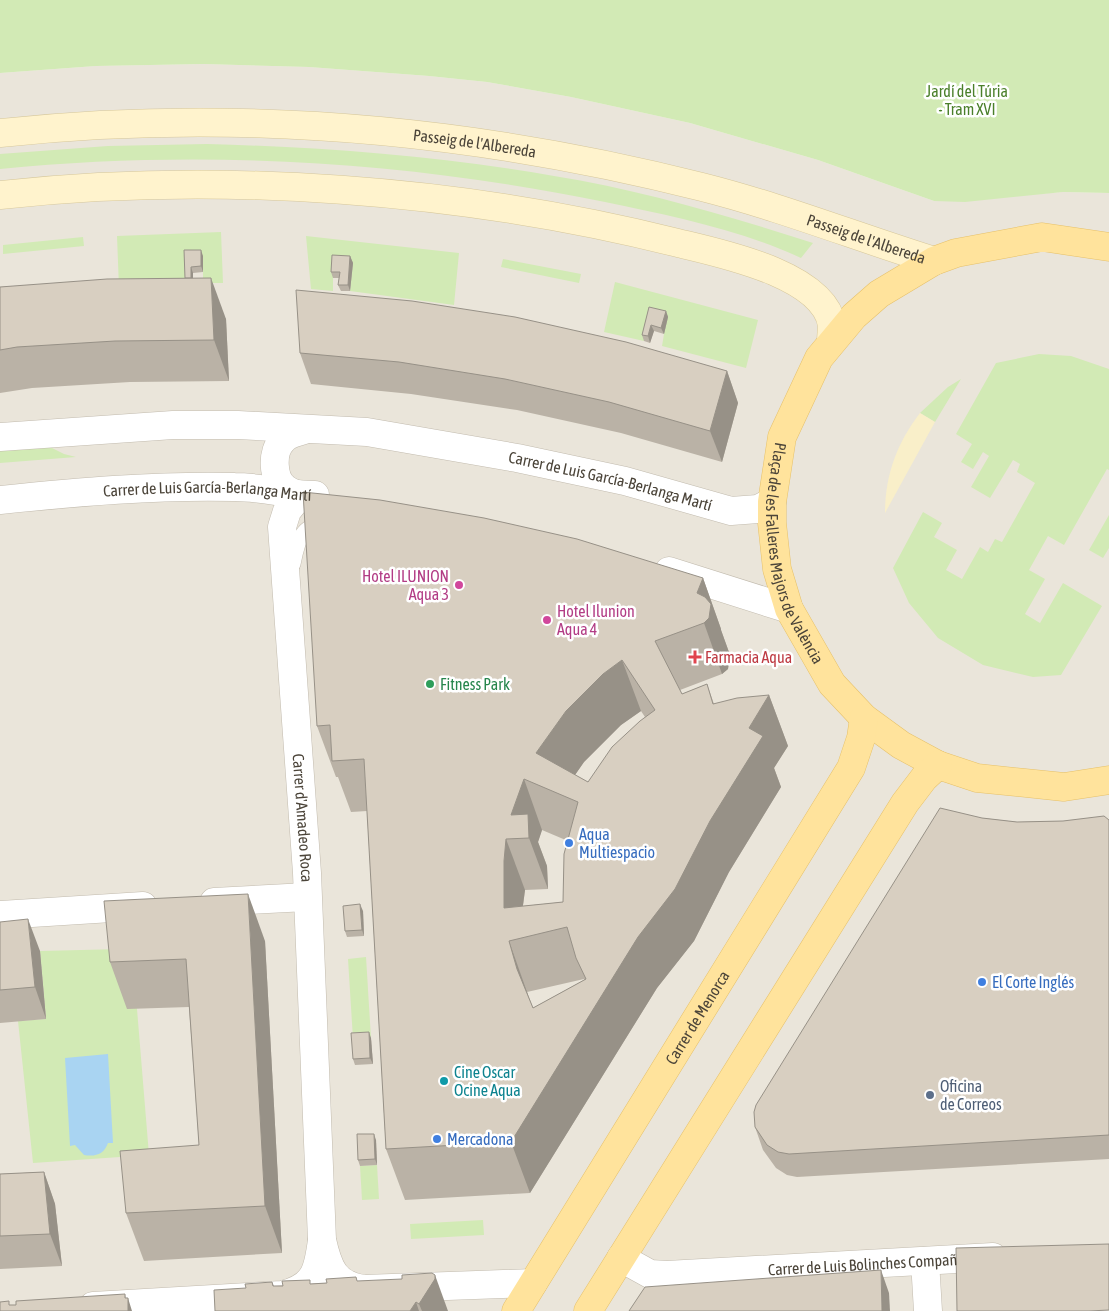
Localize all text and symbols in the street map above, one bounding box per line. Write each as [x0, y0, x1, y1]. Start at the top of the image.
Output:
park label: Jardí del Túria - Tram XVI [926, 82, 1008, 118]
street label: Passeig de l'Albereda [412, 126, 538, 161]
street label: Passeig de l'Albereda [805, 210, 928, 267]
street label: Plaça de les Falleres Majors de València [763, 441, 827, 667]
street label: Carrer de Luis García-Berlanga Martí [507, 448, 715, 514]
street label: Carrer de Luis García-Berlanga Martí [102, 478, 312, 504]
place label: Hotel ILUNION Aqua 3 [362, 567, 449, 604]
marker: Hotel ILUNION Aqua 3 [453, 579, 465, 591]
place label: Hotel Ilunion Aqua 4 [557, 602, 635, 639]
marker: Hotel Ilunion Aqua 4 [541, 614, 553, 626]
place label: Farmacia Aqua [705, 648, 792, 667]
marker: Farmacia Aqua [689, 651, 701, 663]
place label: Fitness Park [440, 675, 510, 693]
marker: Fitness Park [424, 678, 436, 690]
street label: Carrer d'Amadeo Roca [289, 753, 316, 882]
place label: Aqua Multiespacio [579, 825, 655, 862]
marker: Aqua Multiespacio [563, 837, 575, 849]
street label: Carrer de Menorca [661, 967, 733, 1068]
place label: El Corte Inglés [992, 973, 1074, 992]
marker: El Corte Inglés [976, 976, 988, 988]
place label: Cine Oscar Ocine Aqua [454, 1063, 521, 1100]
marker: Cine Oscar Ocine Aqua [438, 1075, 450, 1087]
place label: Oficina de Correos [940, 1077, 1002, 1113]
marker: Oficina de Correos [924, 1089, 936, 1101]
place label: Mercadona [447, 1130, 513, 1148]
marker: Mercadona [431, 1133, 443, 1145]
street label: Carrer de Luis Bolinches Compañ [767, 1250, 958, 1278]

